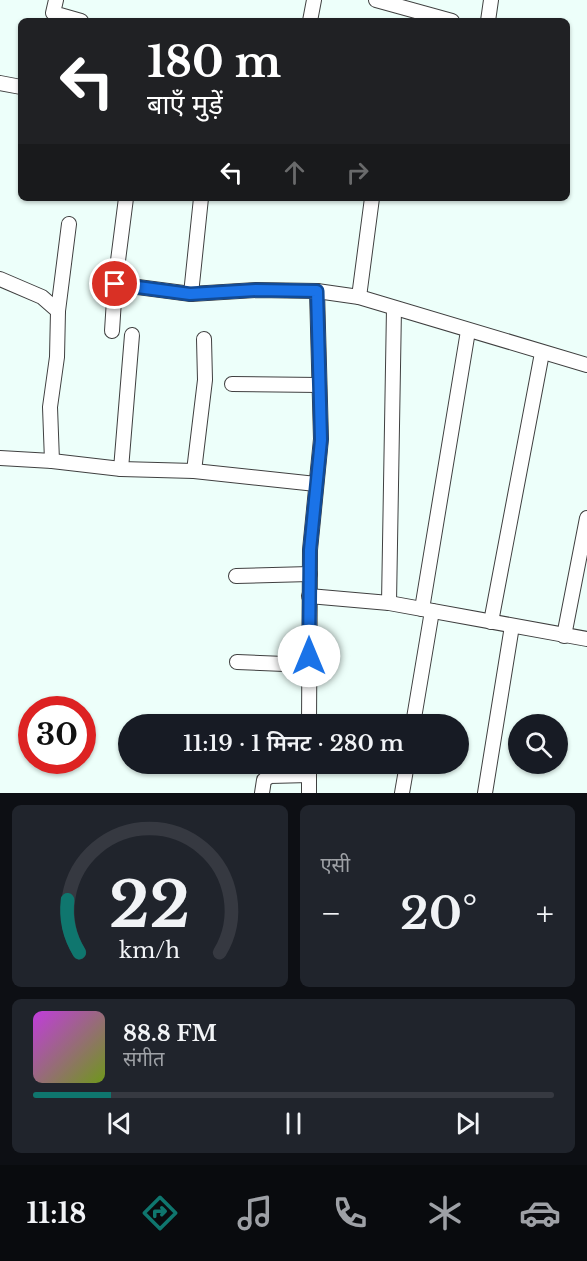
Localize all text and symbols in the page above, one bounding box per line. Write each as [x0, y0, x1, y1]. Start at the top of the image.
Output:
text: 180 m [147, 36, 281, 88]
icon: left [48, 42, 126, 120]
text: बाएँ मुड़ें [147, 88, 223, 121]
icon: left [215, 156, 248, 189]
icon: ahead [278, 156, 311, 189]
icon: right [341, 156, 374, 189]
pin [89, 258, 140, 309]
icon: arrive [98, 267, 131, 300]
position arrow [277, 624, 341, 688]
speed limit sign: 30 [18, 696, 96, 774]
map controls [508, 714, 568, 774]
button: search [508, 714, 568, 774]
text: 11:19 · 1 मिनट · 280 m [183, 730, 404, 757]
text: एसी [321, 853, 350, 877]
text: 22 [109, 866, 190, 944]
text: 20° [400, 885, 477, 941]
text: − [321, 893, 341, 934]
text: + [536, 893, 554, 934]
text: km/h [119, 937, 180, 964]
text: 88.8 FM [123, 1020, 217, 1047]
text: संगीत [123, 1047, 164, 1071]
icon: previous [103, 1107, 136, 1140]
icon: pause [277, 1107, 310, 1140]
icon: next [451, 1107, 484, 1140]
icon: directions [139, 1192, 181, 1234]
icon: music [234, 1192, 276, 1234]
icon: phone [329, 1192, 371, 1234]
icon: climate [424, 1192, 466, 1234]
icon: car [519, 1192, 561, 1234]
text: 11:18 [26, 1197, 87, 1230]

